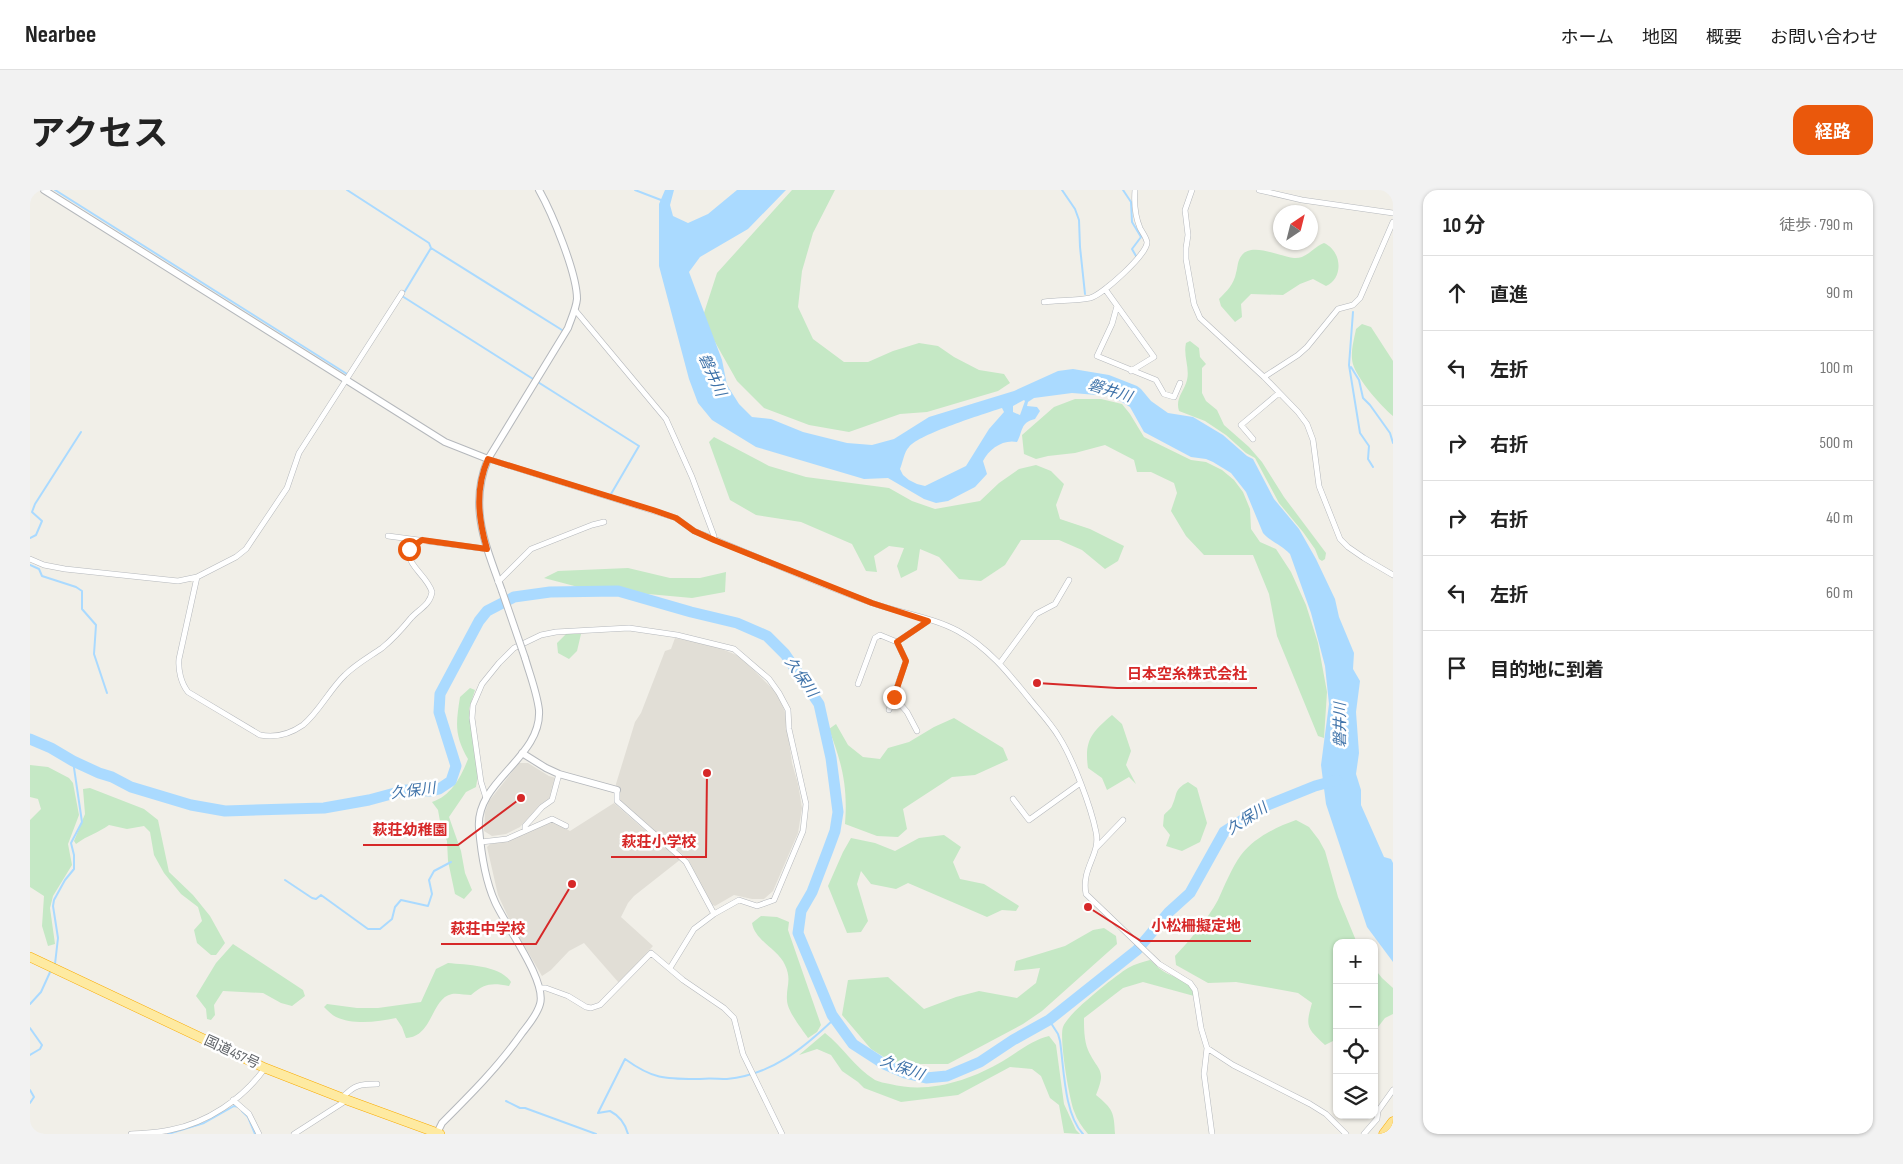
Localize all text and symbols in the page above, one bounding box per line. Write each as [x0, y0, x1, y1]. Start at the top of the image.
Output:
text: Nearbee [25, 20, 96, 49]
text: ホーム [1561, 27, 1614, 48]
text: 地図 [1642, 27, 1678, 48]
text: 概要 [1706, 27, 1742, 48]
text: お問い合わせ [1770, 27, 1878, 48]
button: 経路 [1793, 105, 1873, 155]
text: アクセス [30, 113, 168, 156]
north arrow [1273, 205, 1318, 250]
text: 10 分 [1443, 213, 1486, 238]
text: 徒歩 · 790 m [1779, 216, 1853, 235]
icon: ahead [1443, 279, 1471, 307]
text: 直進 [1490, 284, 1528, 307]
text: 90 m [1826, 284, 1853, 303]
water label: 磐井川 [694, 351, 731, 401]
icon: left [1443, 354, 1471, 382]
text: 左折 [1490, 359, 1528, 382]
text: 100 m [1820, 359, 1853, 378]
water label: 磐井川 [1086, 375, 1136, 407]
icon: right [1443, 429, 1471, 457]
text: 右折 [1490, 434, 1528, 457]
text: 500 m [1819, 434, 1853, 453]
icon: right [1443, 504, 1471, 532]
text: 右折 [1490, 509, 1528, 532]
text: 40 m [1826, 509, 1853, 528]
route start [398, 538, 421, 561]
icon: left [1443, 579, 1471, 607]
text: 左折 [1490, 584, 1528, 607]
text: 60 m [1826, 584, 1853, 603]
water label: 久保川 [780, 653, 823, 703]
icon: arrive [1443, 654, 1471, 682]
callout: 日本空糸株式会社 [1117, 658, 1257, 688]
text: 目的地に到着 [1490, 659, 1604, 682]
text: 日本空糸株式会社 [1127, 665, 1247, 684]
route end [883, 686, 906, 709]
water label: 磐井川 [1331, 701, 1350, 748]
water label: 久保川 [390, 779, 438, 803]
water label: 久保川 [1223, 798, 1273, 839]
callout: 萩荘幼稚園 [363, 815, 458, 845]
text: 萩荘幼稚園 [372, 821, 448, 840]
callout: 萩荘小学校 [611, 827, 706, 857]
text: 萩荘小学校 [621, 833, 697, 852]
callout: 小松柵擬定地 [1141, 911, 1251, 941]
callout: 萩荘中学校 [441, 914, 536, 944]
text: 小松柵擬定地 [1151, 917, 1241, 936]
text: 萩荘中学校 [450, 920, 526, 939]
map controls [1333, 939, 1378, 1119]
button: + [1333, 939, 1378, 984]
button: − [1333, 984, 1378, 1029]
button: locate [1333, 1029, 1378, 1074]
street label: 国道457号 [202, 1032, 262, 1072]
water label: 久保川 [878, 1051, 928, 1085]
button: layers [1333, 1074, 1378, 1119]

